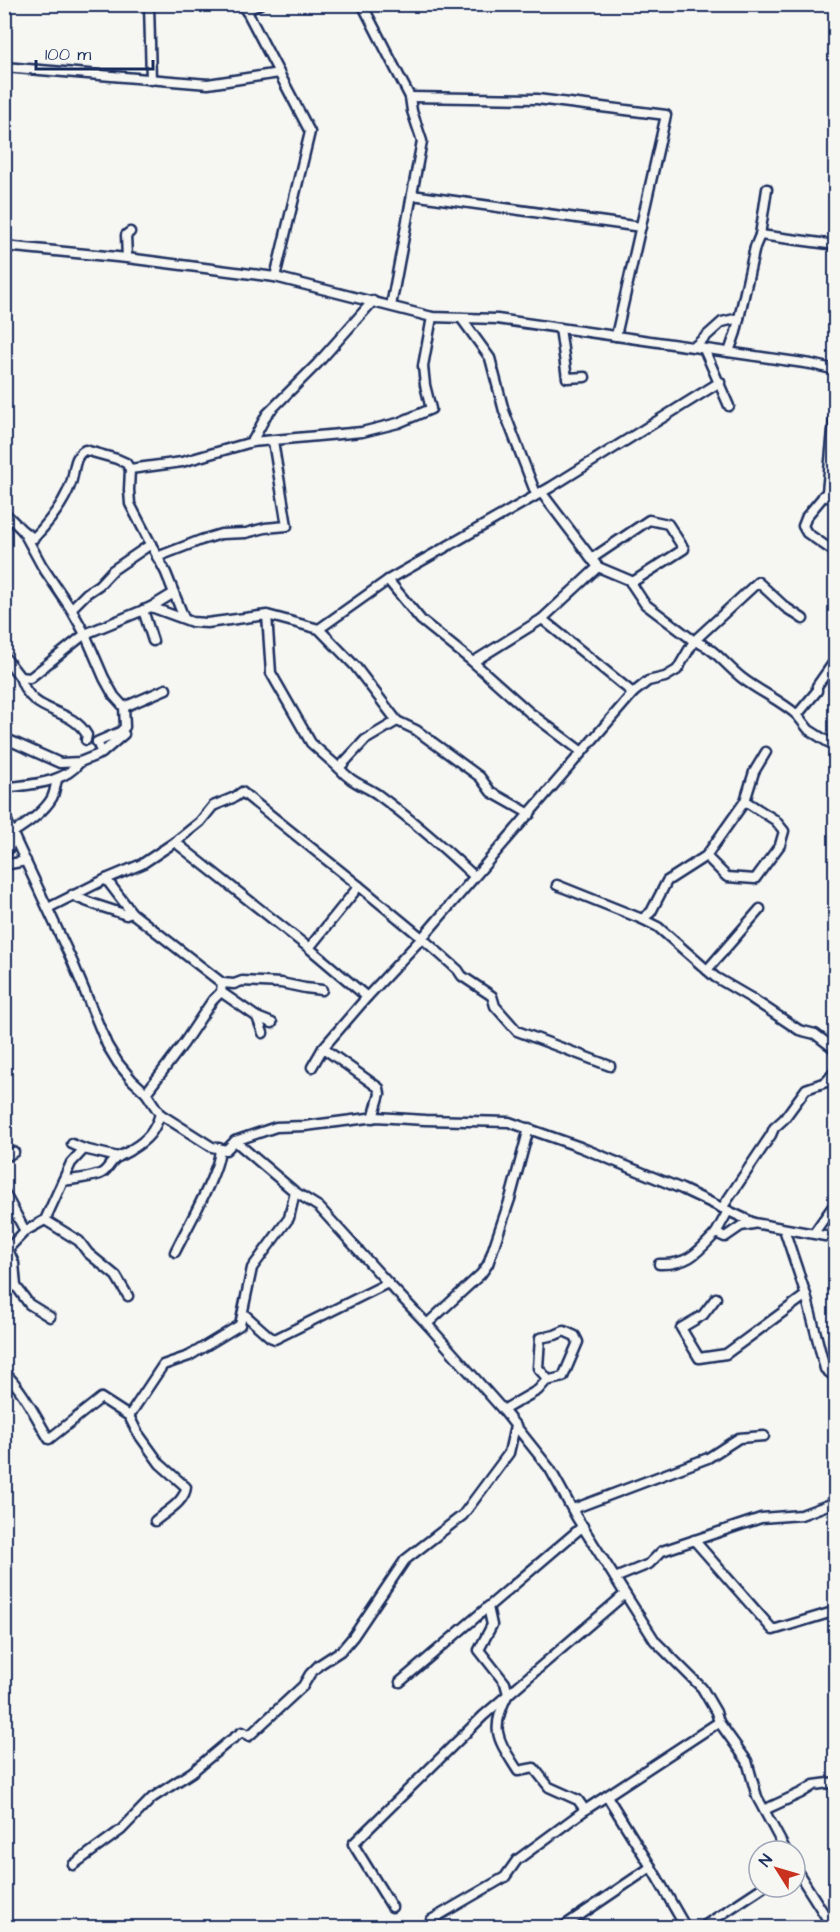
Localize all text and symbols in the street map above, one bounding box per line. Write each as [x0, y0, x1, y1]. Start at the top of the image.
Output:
scale bar [36, 33, 153, 71]
text: 100 m [45, 42, 91, 67]
north arrow [747, 1839, 807, 1899]
text: N [754, 1850, 778, 1871]

